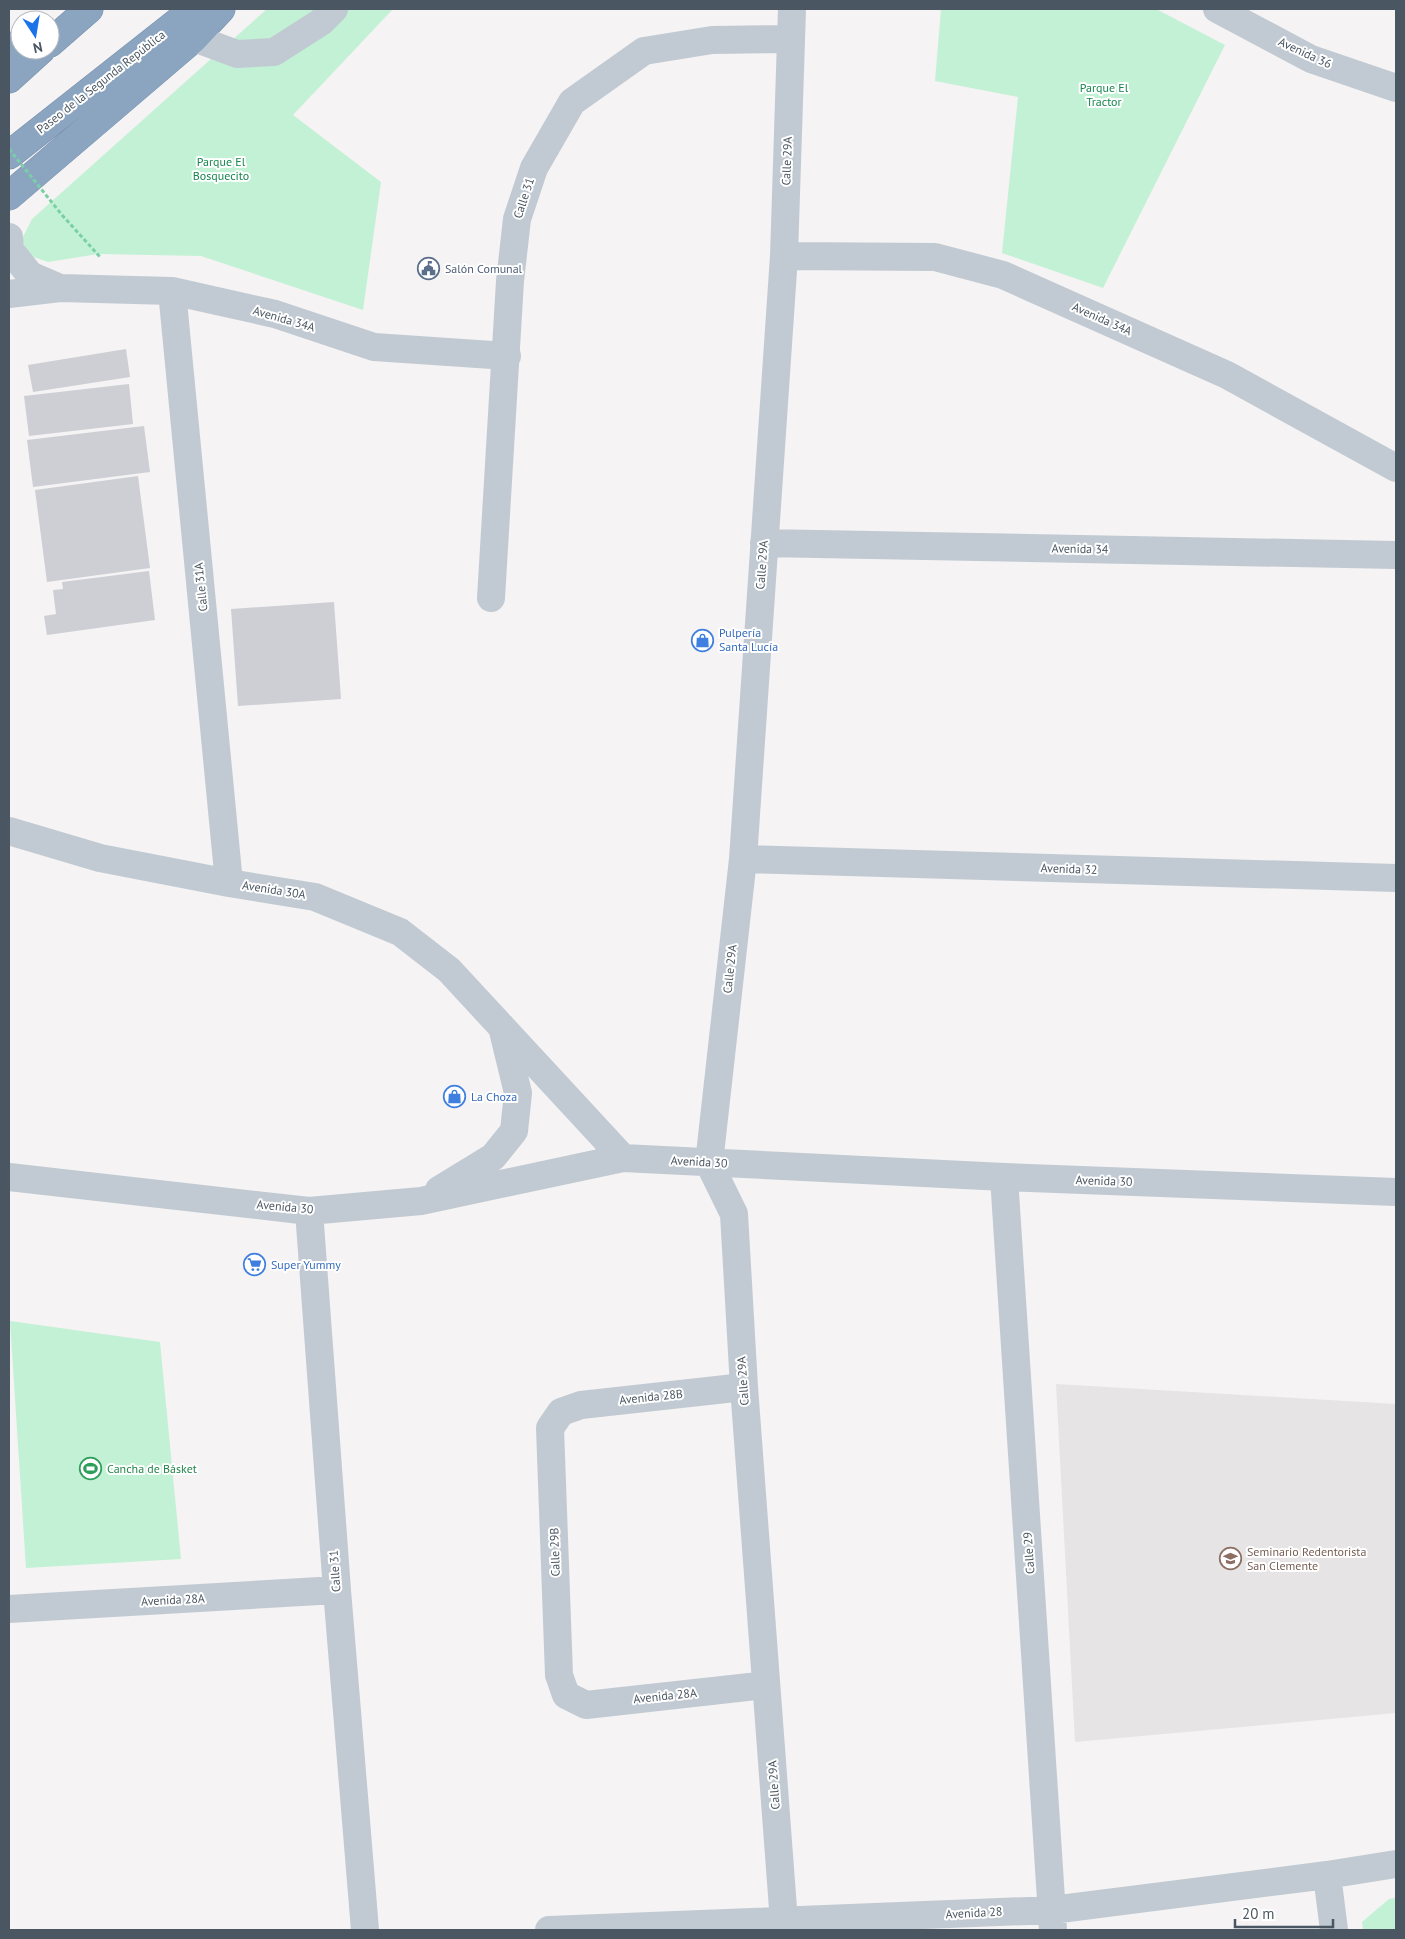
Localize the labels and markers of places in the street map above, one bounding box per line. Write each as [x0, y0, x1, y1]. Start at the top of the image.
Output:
public building icon: Salón Comunal [417, 257, 441, 281]
place label: Salón Comunal [445, 261, 523, 276]
place label: Pulpería Santa Lucía [719, 625, 778, 654]
shop icon: Pulpería Santa Lucía [691, 628, 715, 652]
shop icon: La Choza [443, 1085, 467, 1109]
place label: La Choza [471, 1089, 517, 1104]
supermarket icon: Super Yummy [243, 1253, 267, 1277]
place label: Super Yummy [271, 1257, 341, 1272]
sports icon: Cancha de Básket [79, 1457, 103, 1481]
place label: Cancha de Básket [107, 1461, 197, 1476]
place label: Seminario Redentorista San Clemente [1247, 1544, 1366, 1573]
school or university icon: Seminario Redentorista San Clemente [1219, 1547, 1243, 1571]

